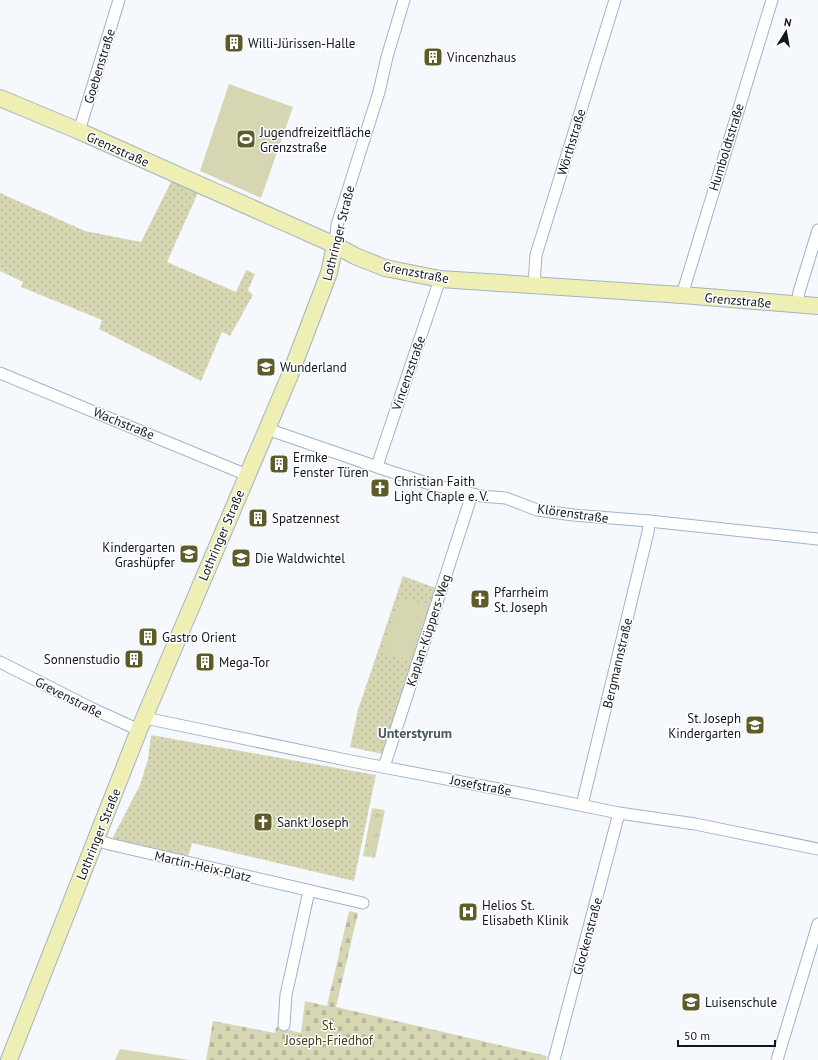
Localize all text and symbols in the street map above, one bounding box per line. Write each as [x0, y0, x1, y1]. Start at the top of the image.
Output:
north arrow [766, 12, 806, 52]
text: N [783, 15, 793, 30]
street label: Goebenstraße [80, 27, 119, 106]
building icon: Willi-Jürissen-Halle [223, 32, 245, 54]
place label: Willi-Jürissen-Halle [248, 35, 355, 52]
building icon: Vincenzhaus [422, 46, 444, 68]
place label: Vincenzhaus [446, 49, 516, 66]
street label: Humboldtstraße [705, 101, 748, 193]
street label: Wörthstraße [553, 107, 590, 177]
place label: Jugendfreizeitfläche Grenzstraße [259, 124, 371, 156]
street label: Grenzstraße [84, 128, 152, 171]
sports icon: Jugendfreizeitfläche Grenzstraße [235, 128, 257, 150]
street label: Lothringer Straße [318, 184, 359, 282]
street label: Grenzstraße [381, 258, 450, 287]
street label: Grenzstraße [704, 289, 772, 312]
street label: Vincenzstraße [387, 333, 429, 414]
school or university icon: Wunderland [255, 356, 277, 378]
place label: Wunderland [280, 359, 347, 376]
street label: Wachstraße [91, 403, 157, 443]
place label: Ermke Fenster Türen [293, 449, 369, 481]
building icon: Ermke Fenster Türen [268, 453, 290, 475]
place label: Christian Faith Light Chaple e. V. [394, 473, 489, 505]
church icon: Christian Faith Light Chaple e. V. [369, 477, 391, 499]
street label: Lothringer Straße [195, 487, 248, 583]
street label: Klörenstraße [536, 500, 610, 527]
building icon: Spatzennest [247, 507, 269, 529]
place label: Spatzennest [272, 510, 340, 527]
place label: Kindergarten Grashüpfer [102, 539, 176, 571]
school or university icon: Kindergarten Grashüpfer [178, 543, 200, 565]
school or university icon: Die Waldwichtel [230, 547, 252, 569]
place label: Die Waldwichtel [255, 550, 345, 567]
street label: Kaplan-Küppers-Weg [402, 572, 455, 688]
place label: Pfarrheim St. Joseph [494, 584, 548, 616]
church icon: Pfarrheim St. Joseph [469, 588, 491, 610]
street label: Bergmannstraße [599, 616, 636, 710]
building icon: Gastro Orient [137, 626, 159, 648]
place label: Gastro Orient [162, 629, 237, 646]
building icon: Sonnenstudio [123, 648, 145, 670]
place label: Sonnenstudio [44, 651, 120, 668]
building icon: Mega-Tor [194, 651, 216, 673]
place label: Mega-Tor [219, 654, 270, 671]
street label: Grevenstraße [32, 673, 105, 722]
place label: St. Joseph Kindergarten [668, 710, 741, 742]
school or university icon: St. Joseph Kindergarten [744, 714, 766, 736]
district label: Unterstyrum [378, 724, 452, 742]
street label: Josefstraße [448, 771, 513, 800]
street label: Lothringer Straße [72, 786, 125, 883]
church icon: Sankt Joseph [252, 811, 274, 833]
place label: Sankt Joseph [277, 814, 349, 831]
street label: Martin-Heix-Platz [153, 847, 253, 886]
street label: Glockenstraße [569, 896, 606, 977]
place label: Helios St. Elisabeth Klinik [482, 897, 570, 929]
hospital icon: Helios St. Elisabeth Klinik [457, 901, 479, 923]
school or university icon: Luisenschule [680, 991, 702, 1013]
place label: Luisenschule [705, 994, 777, 1011]
park label: St. Joseph-Friedhof [284, 1017, 374, 1049]
scale bar [678, 1022, 775, 1048]
text: 50 m [684, 1028, 710, 1043]

